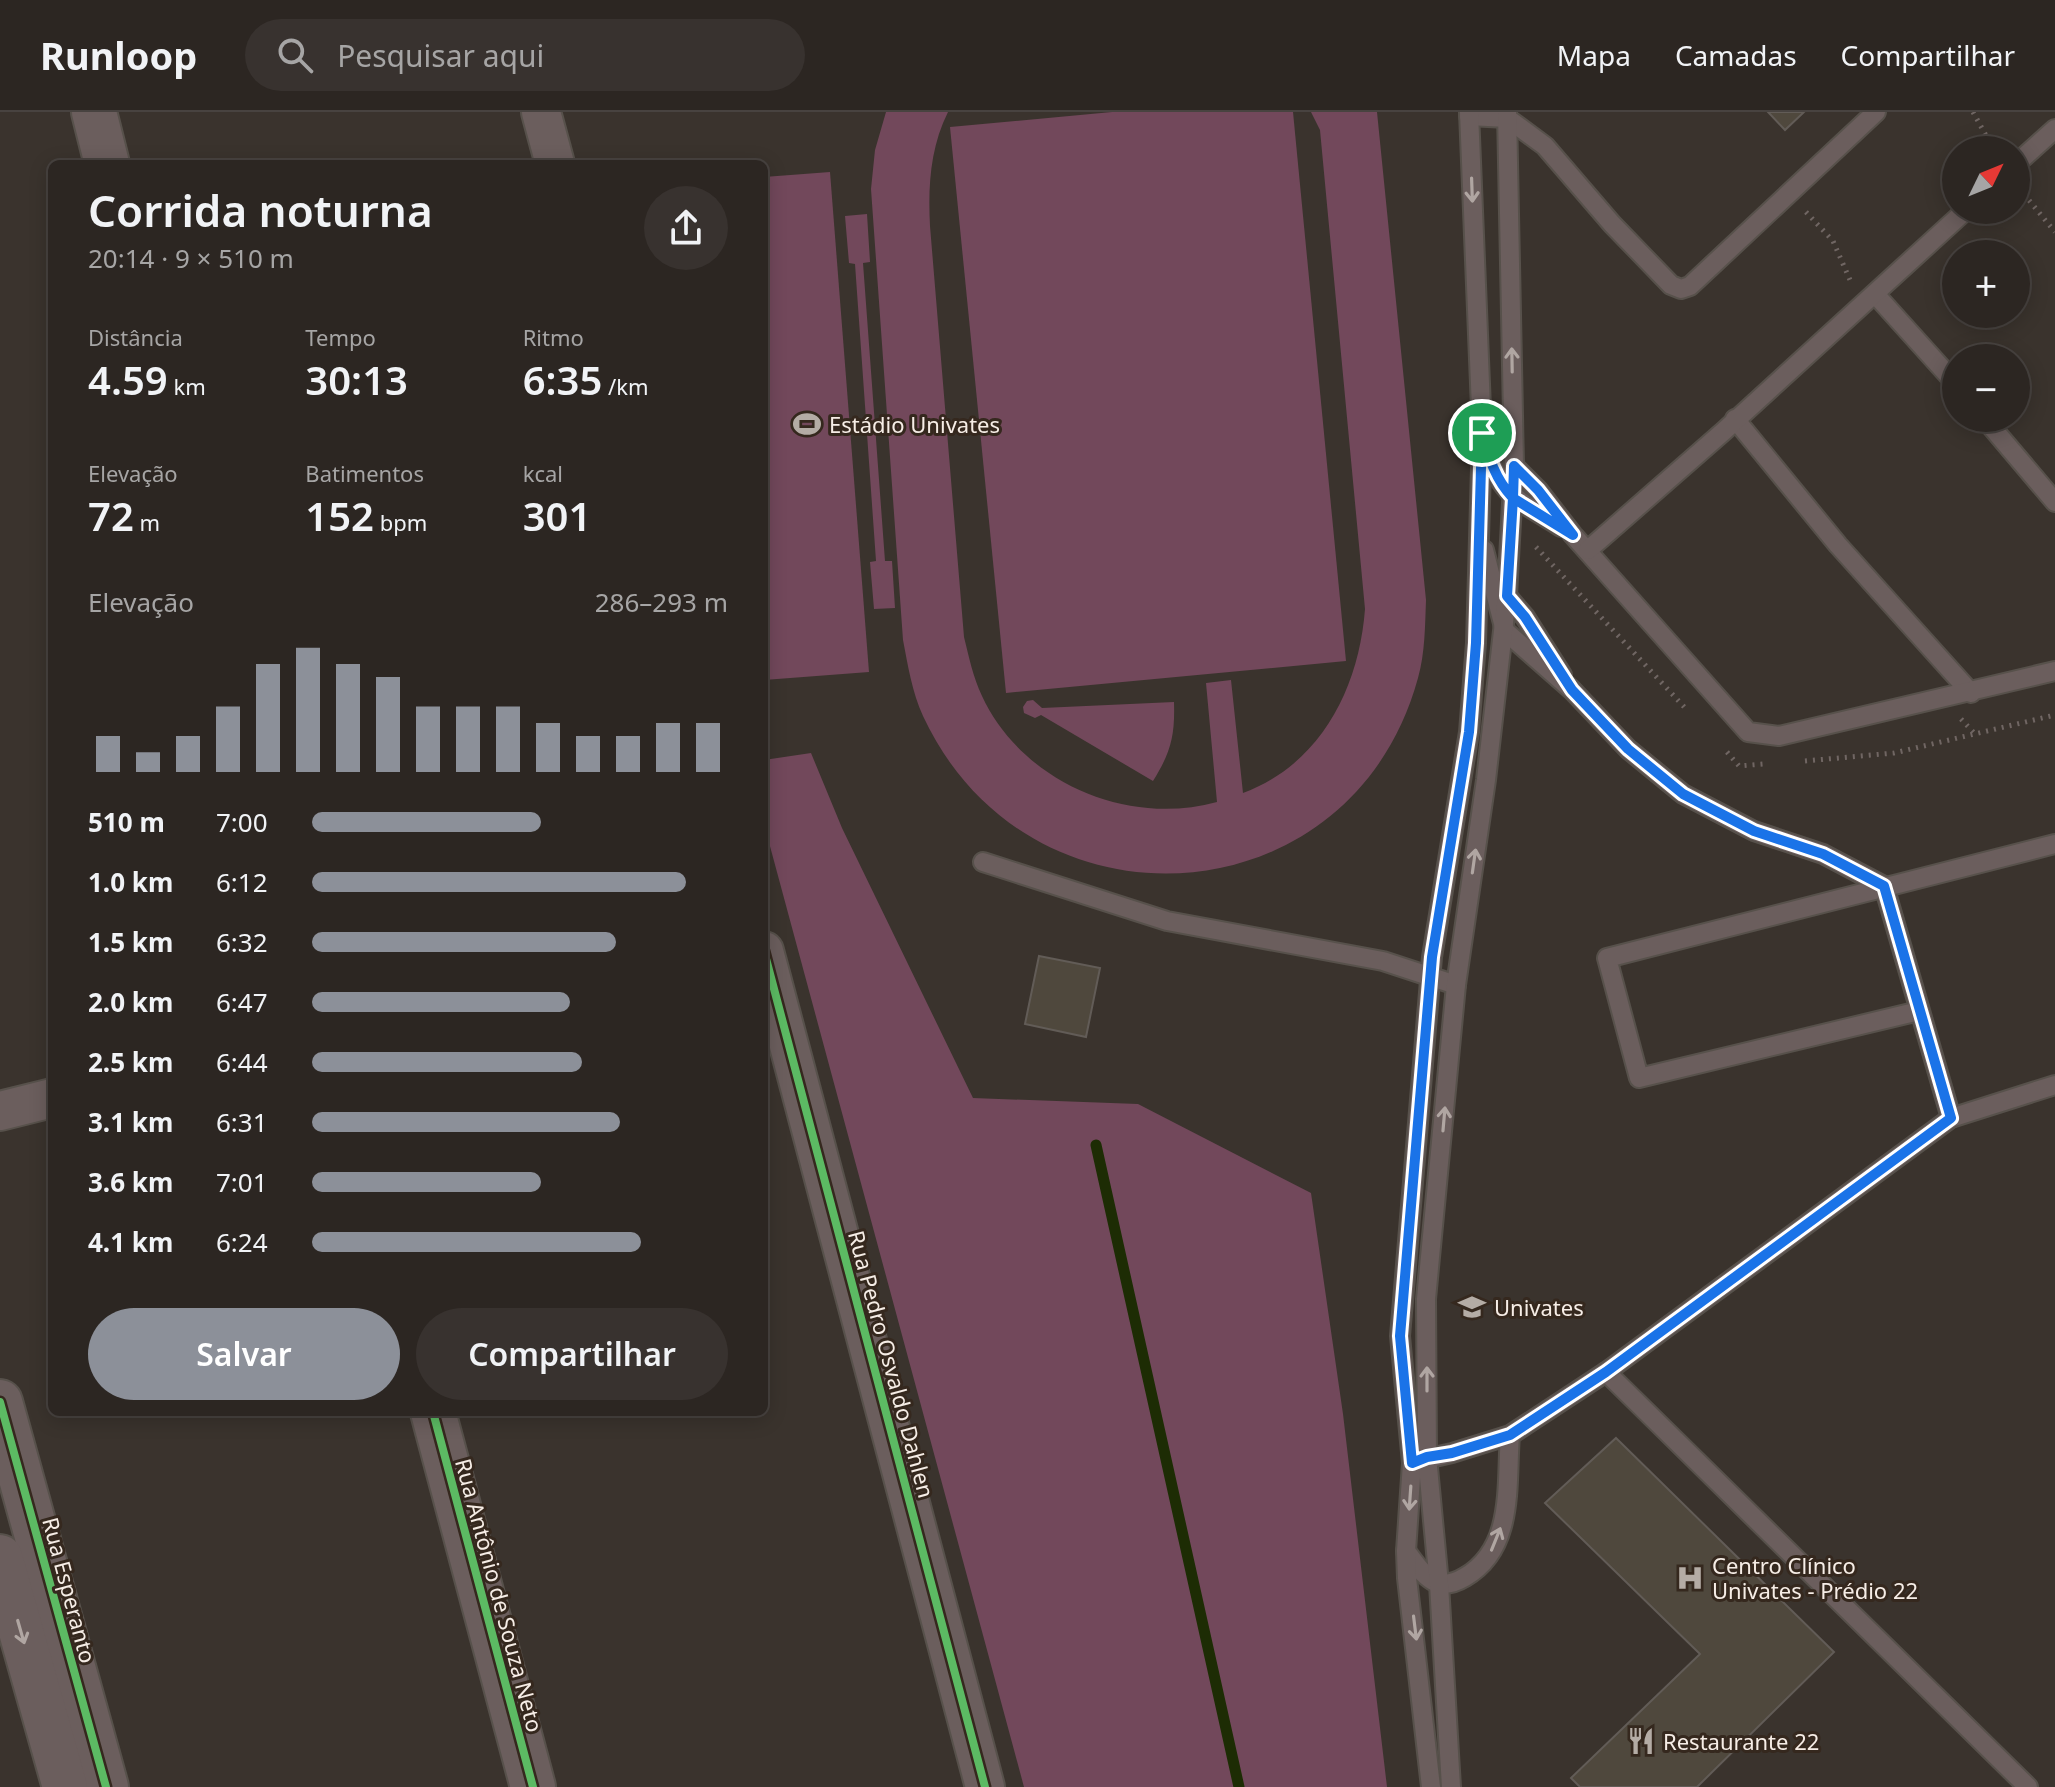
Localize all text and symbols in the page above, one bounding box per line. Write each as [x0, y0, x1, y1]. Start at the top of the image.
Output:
search box [245, 19, 805, 91]
text: Runloop [40, 29, 197, 81]
icon: search [273, 33, 317, 77]
text: Pesquisar aqui [337, 35, 544, 76]
text: Mapa [1557, 36, 1631, 74]
text: Camadas [1675, 36, 1797, 74]
text: Compartilhar [1841, 36, 2015, 74]
north arrow [1942, 136, 2030, 224]
map controls [1942, 136, 2030, 432]
one-way arrow [1465, 176, 1480, 203]
text: Corrida noturna [88, 180, 433, 240]
button: share [644, 186, 728, 270]
text: 20:14 · 9 × 510 m [88, 240, 294, 276]
button: + [1942, 240, 2030, 328]
text: Distância [88, 322, 183, 352]
text: Tempo [305, 322, 376, 352]
text: Ritmo [523, 322, 584, 352]
button: − [1942, 344, 2030, 432]
one-way arrow [1504, 347, 1520, 374]
text: 4.59 [88, 352, 168, 407]
text: 30:13 [305, 352, 408, 407]
text: 6:35 [523, 352, 602, 407]
text: km [168, 371, 206, 401]
text: /km [602, 371, 649, 401]
pin [1448, 399, 1516, 467]
sports icon: Estádio Univates [792, 409, 822, 439]
place label: Estádio Univates [829, 409, 1000, 439]
icon: arrive [1460, 411, 1504, 455]
text: Elevação [88, 458, 178, 488]
text: Batimentos [305, 458, 424, 488]
text: kcal [523, 458, 563, 488]
text: 72 [88, 488, 134, 543]
text: 152 [305, 488, 374, 543]
text: 301 [523, 488, 591, 543]
text: m [134, 507, 160, 537]
text: bpm [374, 507, 427, 537]
text: Elevação [88, 584, 194, 620]
text: 286–293 m [595, 584, 728, 620]
text: 510 m [88, 804, 165, 840]
text: 7:00 [216, 804, 268, 840]
one-way arrow [1467, 849, 1482, 874]
text: 1.0 km [88, 864, 173, 900]
text: 6:12 [216, 864, 268, 900]
text: 1.5 km [88, 924, 173, 960]
text: 6:32 [216, 924, 268, 960]
text: 2.0 km [88, 984, 173, 1020]
text: 6:47 [216, 984, 268, 1020]
text: 2.5 km [88, 1044, 173, 1080]
text: 6:44 [216, 1044, 268, 1080]
text: 3.1 km [88, 1104, 173, 1140]
text: 6:31 [216, 1104, 268, 1140]
one-way arrow [1436, 1106, 1451, 1133]
text: 3.6 km [88, 1164, 173, 1200]
text: 7:01 [216, 1164, 268, 1200]
text: 4.1 km [88, 1224, 173, 1260]
text: 6:24 [216, 1224, 268, 1260]
street label: Rua Pedro Osvaldo Dahlen [842, 1227, 942, 1501]
school or university icon: Univates [1457, 1292, 1487, 1322]
place label: Univates [1494, 1292, 1584, 1322]
button: Salvar [88, 1308, 400, 1400]
button: Compartilhar [416, 1308, 728, 1400]
one-way arrow [1419, 1366, 1435, 1393]
street label: Rua Antônio de Souza Neto [449, 1455, 551, 1735]
one-way arrow [1402, 1484, 1417, 1510]
street label: Rua Esperanto [36, 1514, 104, 1666]
one-way arrow [1490, 1528, 1504, 1552]
place label: Centro Clínico Univates - Prédio 22 [1712, 1550, 1918, 1605]
hospital icon: Centro Clínico Univates - Prédio 22 [1675, 1563, 1705, 1593]
one-way arrow [1407, 1614, 1422, 1641]
one-way arrow [14, 1619, 29, 1645]
restaurant icon: Restaurante 22 [1626, 1726, 1656, 1756]
place label: Restaurante 22 [1663, 1726, 1819, 1756]

